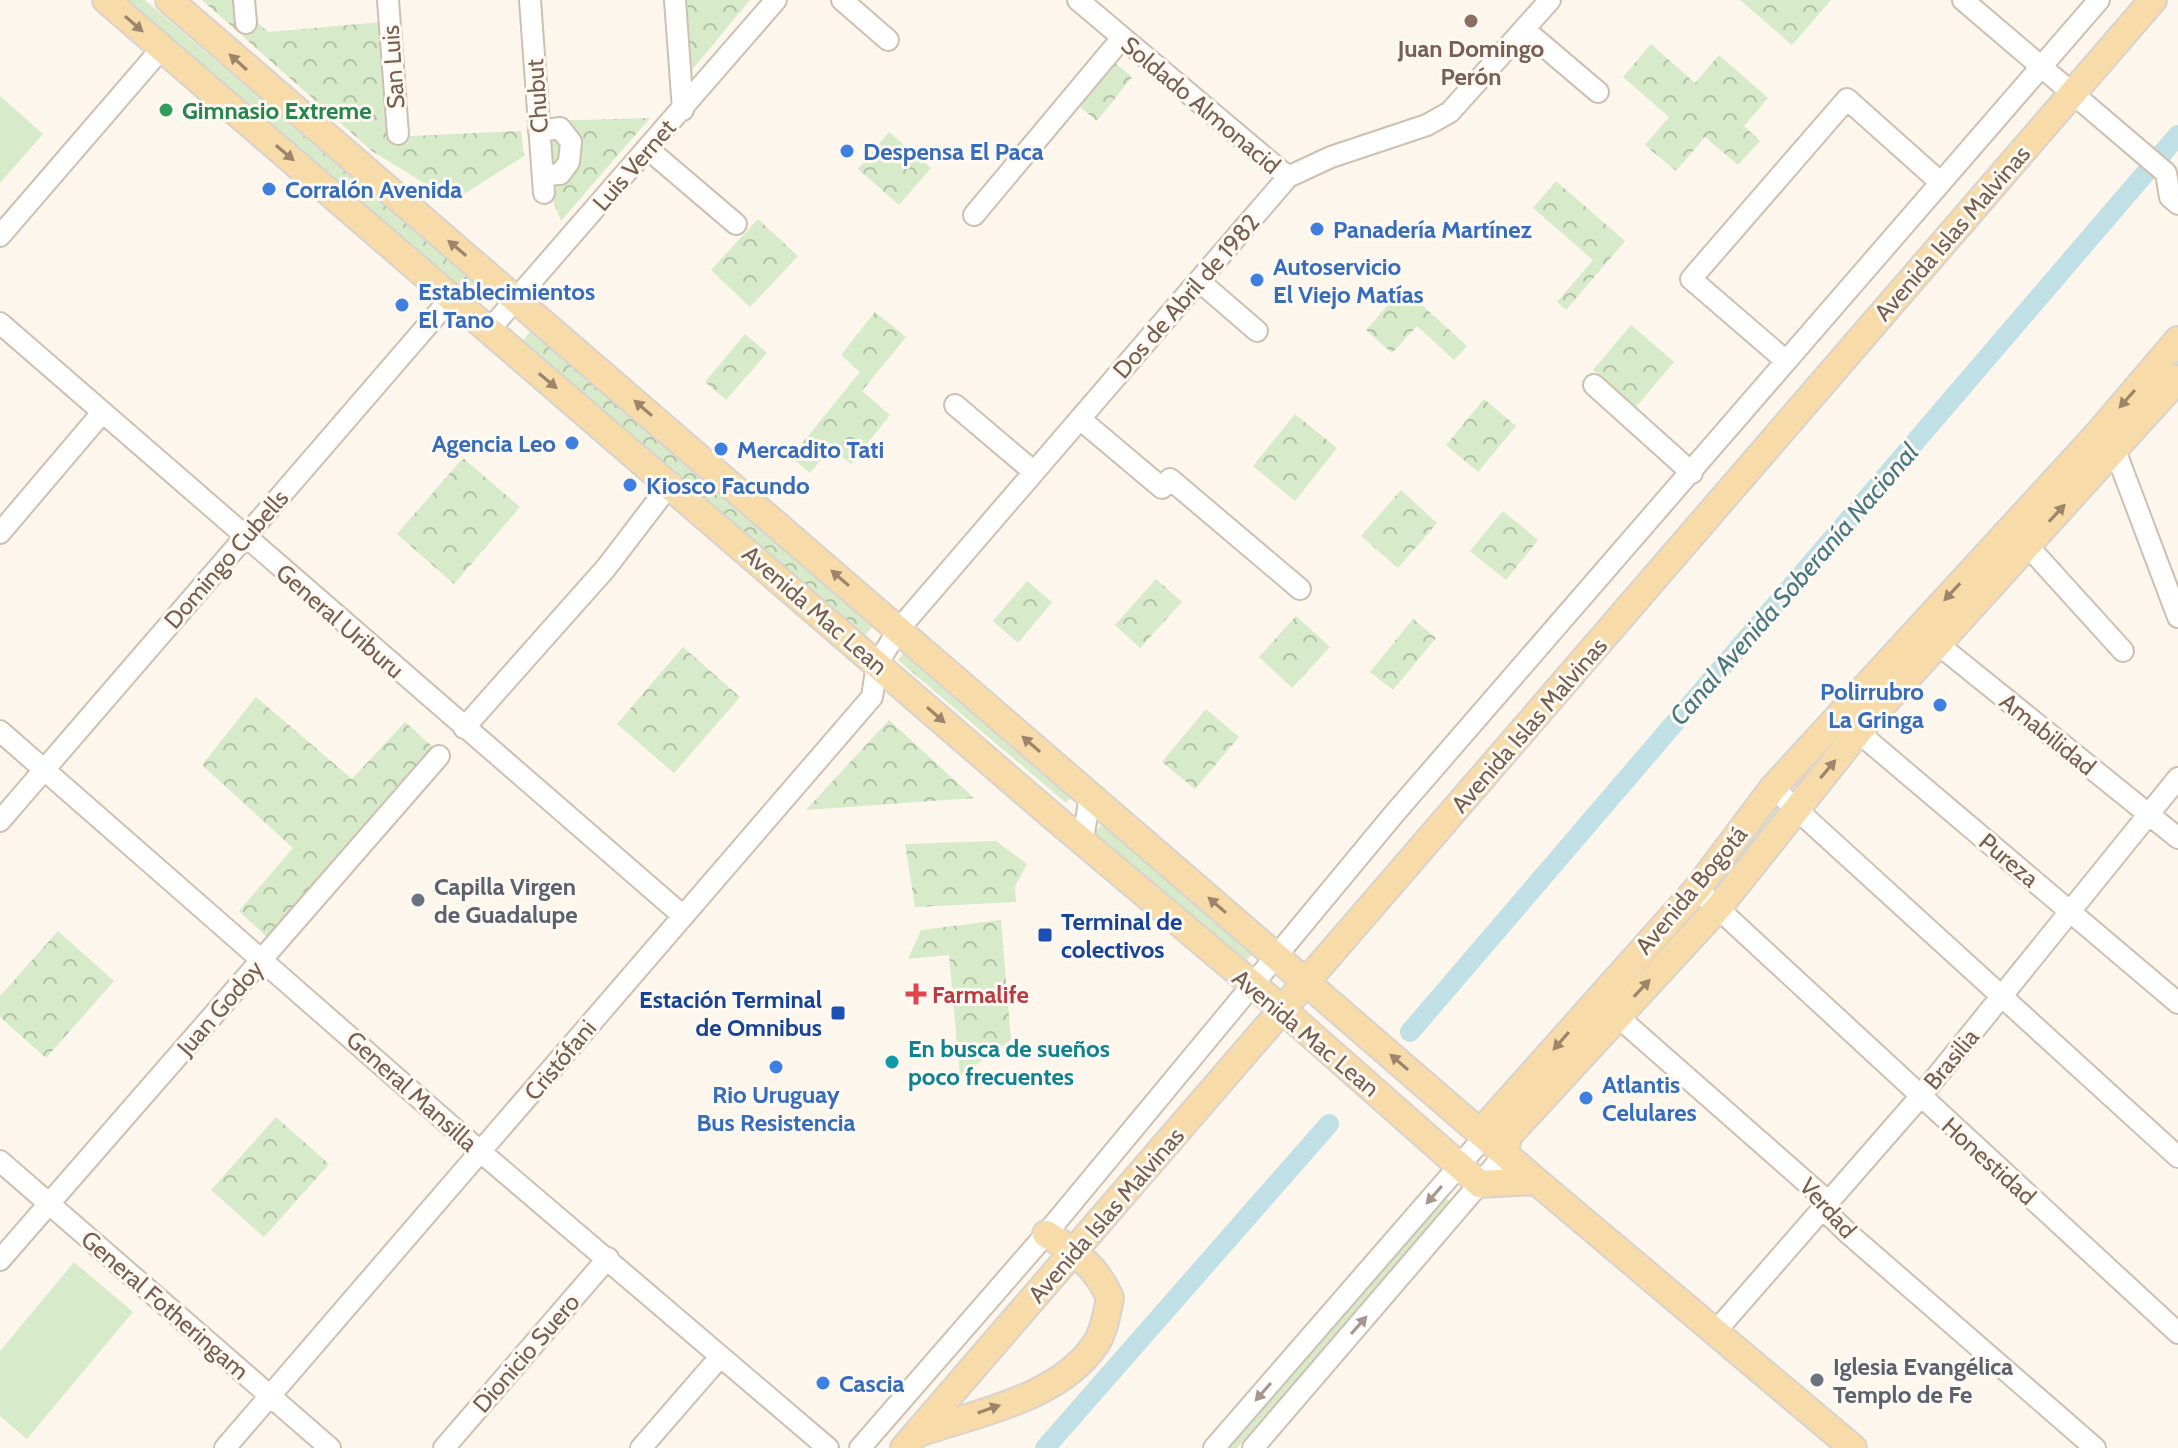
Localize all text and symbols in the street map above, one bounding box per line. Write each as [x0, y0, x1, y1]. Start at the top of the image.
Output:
marker: Juan Domingo Perón [1462, 12, 1480, 30]
one-way arrow [124, 15, 144, 32]
street label: San Luis [376, 24, 410, 110]
street label: Soldado Almonacid [1116, 30, 1286, 180]
place label: Juan Domingo Perón [1397, 34, 1545, 91]
one-way arrow [229, 53, 248, 71]
street label: Chubut [520, 58, 554, 134]
place label: Gimnasio Extreme [182, 96, 372, 125]
marker: Gimnasio Extreme [157, 101, 175, 119]
street label: Luis Vernet [586, 113, 682, 217]
place label: Despensa El Paca [863, 137, 1044, 166]
street label: Avenida Islas Malvinas [1868, 139, 2036, 327]
marker: Despensa El Paca [838, 142, 856, 160]
one-way arrow [274, 144, 294, 161]
place label: Corralón Avenida [285, 175, 462, 204]
marker: Corralón Avenida [260, 180, 278, 198]
street label: Dos de Abril de 1982 [1107, 208, 1265, 384]
place label: Panadería Martínez [1333, 215, 1532, 244]
marker: Panadería Martínez [1308, 220, 1326, 238]
one-way arrow [448, 240, 468, 257]
place label: Autoservicio El Viejo Matías [1273, 252, 1424, 309]
marker: Autoservicio El Viejo Matías [1248, 271, 1266, 289]
place label: Establecimientos El Tano [418, 277, 595, 334]
marker: Establecimientos El Tano [393, 296, 411, 314]
one-way arrow [538, 372, 558, 389]
one-way arrow [2119, 389, 2136, 409]
one-way arrow [633, 400, 653, 417]
place label: Agencia Leo [432, 429, 556, 458]
marker: Agencia Leo [563, 434, 581, 452]
place label: Mercadito Tati [737, 435, 884, 464]
water label: Canal Avenida Soberanía Nacional [1663, 436, 1925, 732]
marker: Mercadito Tati [712, 440, 730, 458]
place label: Kiosco Facundo [646, 471, 810, 500]
marker: Kiosco Facundo [621, 476, 639, 494]
street label: Domingo Cubells [158, 484, 294, 634]
one-way arrow [2048, 503, 2066, 522]
street label: Avenida Mac Lean [737, 539, 893, 681]
street label: General Uriburu [270, 558, 410, 684]
one-way arrow [830, 569, 849, 587]
one-way arrow [1944, 582, 1962, 601]
street label: Avenida Islas Malvinas [1445, 631, 1613, 819]
place label: Polirrubro La Gringa [1820, 677, 1924, 734]
street label: Amabilidad [1994, 687, 2102, 781]
marker: Polirrubro La Gringa [1931, 696, 1949, 714]
one-way arrow [925, 706, 945, 723]
one-way arrow [1021, 736, 1041, 753]
one-way arrow [1819, 759, 1836, 779]
street label: Avenida Bogotá [1629, 820, 1753, 960]
street label: Pureza [1973, 827, 2045, 893]
place label: Capilla Virgen de Guadalupe [434, 872, 578, 929]
marker: Capilla Virgen de Guadalupe [409, 891, 427, 909]
one-way arrow [1207, 897, 1227, 914]
place label: Terminal de colectivos [1061, 907, 1182, 964]
marker: Terminal de colectivos [1036, 926, 1054, 944]
street label: Juan Godoy [170, 955, 269, 1062]
street label: Avenida Mac Lean [1227, 963, 1385, 1103]
one-way arrow [1633, 979, 1651, 998]
place label: Farmalife [932, 980, 1029, 1009]
place label: Estación Terminal de Omnibus [639, 985, 822, 1042]
marker: Farmalife [907, 985, 925, 1003]
marker: Estación Terminal de Omnibus [829, 1004, 847, 1022]
street label: Cristófani [518, 1014, 602, 1106]
street label: Brasilia [1917, 1022, 1985, 1095]
street label: General Mansilla [341, 1025, 484, 1158]
one-way arrow [1553, 1030, 1570, 1050]
place label: En busca de sueños poco frecuentes [908, 1034, 1110, 1091]
marker: En busca de sueños poco frecuentes [883, 1053, 901, 1071]
one-way arrow [1389, 1054, 1409, 1071]
marker: Rio Uruguay Bus Resistencia [767, 1058, 785, 1076]
place label: Atlantis Celulares [1602, 1070, 1697, 1127]
place label: Rio Uruguay Bus Resistencia [696, 1080, 856, 1137]
marker: Atlantis Celulares [1577, 1089, 1595, 1107]
street label: Honestidad [1936, 1111, 2042, 1211]
street label: Avenida Islas Malvinas [1022, 1121, 1190, 1309]
street label: Verdad [1793, 1172, 1863, 1244]
one-way arrow [1426, 1185, 1443, 1205]
street label: General Fotheringam [75, 1224, 255, 1386]
street label: Dionicio Suero [467, 1288, 585, 1418]
one-way arrow [1349, 1316, 1367, 1335]
place label: Iglesia Evangélica Templo de Fe [1833, 1352, 2013, 1409]
place label: Cascia [839, 1369, 904, 1398]
marker: Iglesia Evangélica Templo de Fe [1808, 1371, 1826, 1389]
marker: Cascia [814, 1374, 832, 1392]
one-way arrow [1255, 1381, 1272, 1401]
one-way arrow [978, 1402, 1002, 1414]

